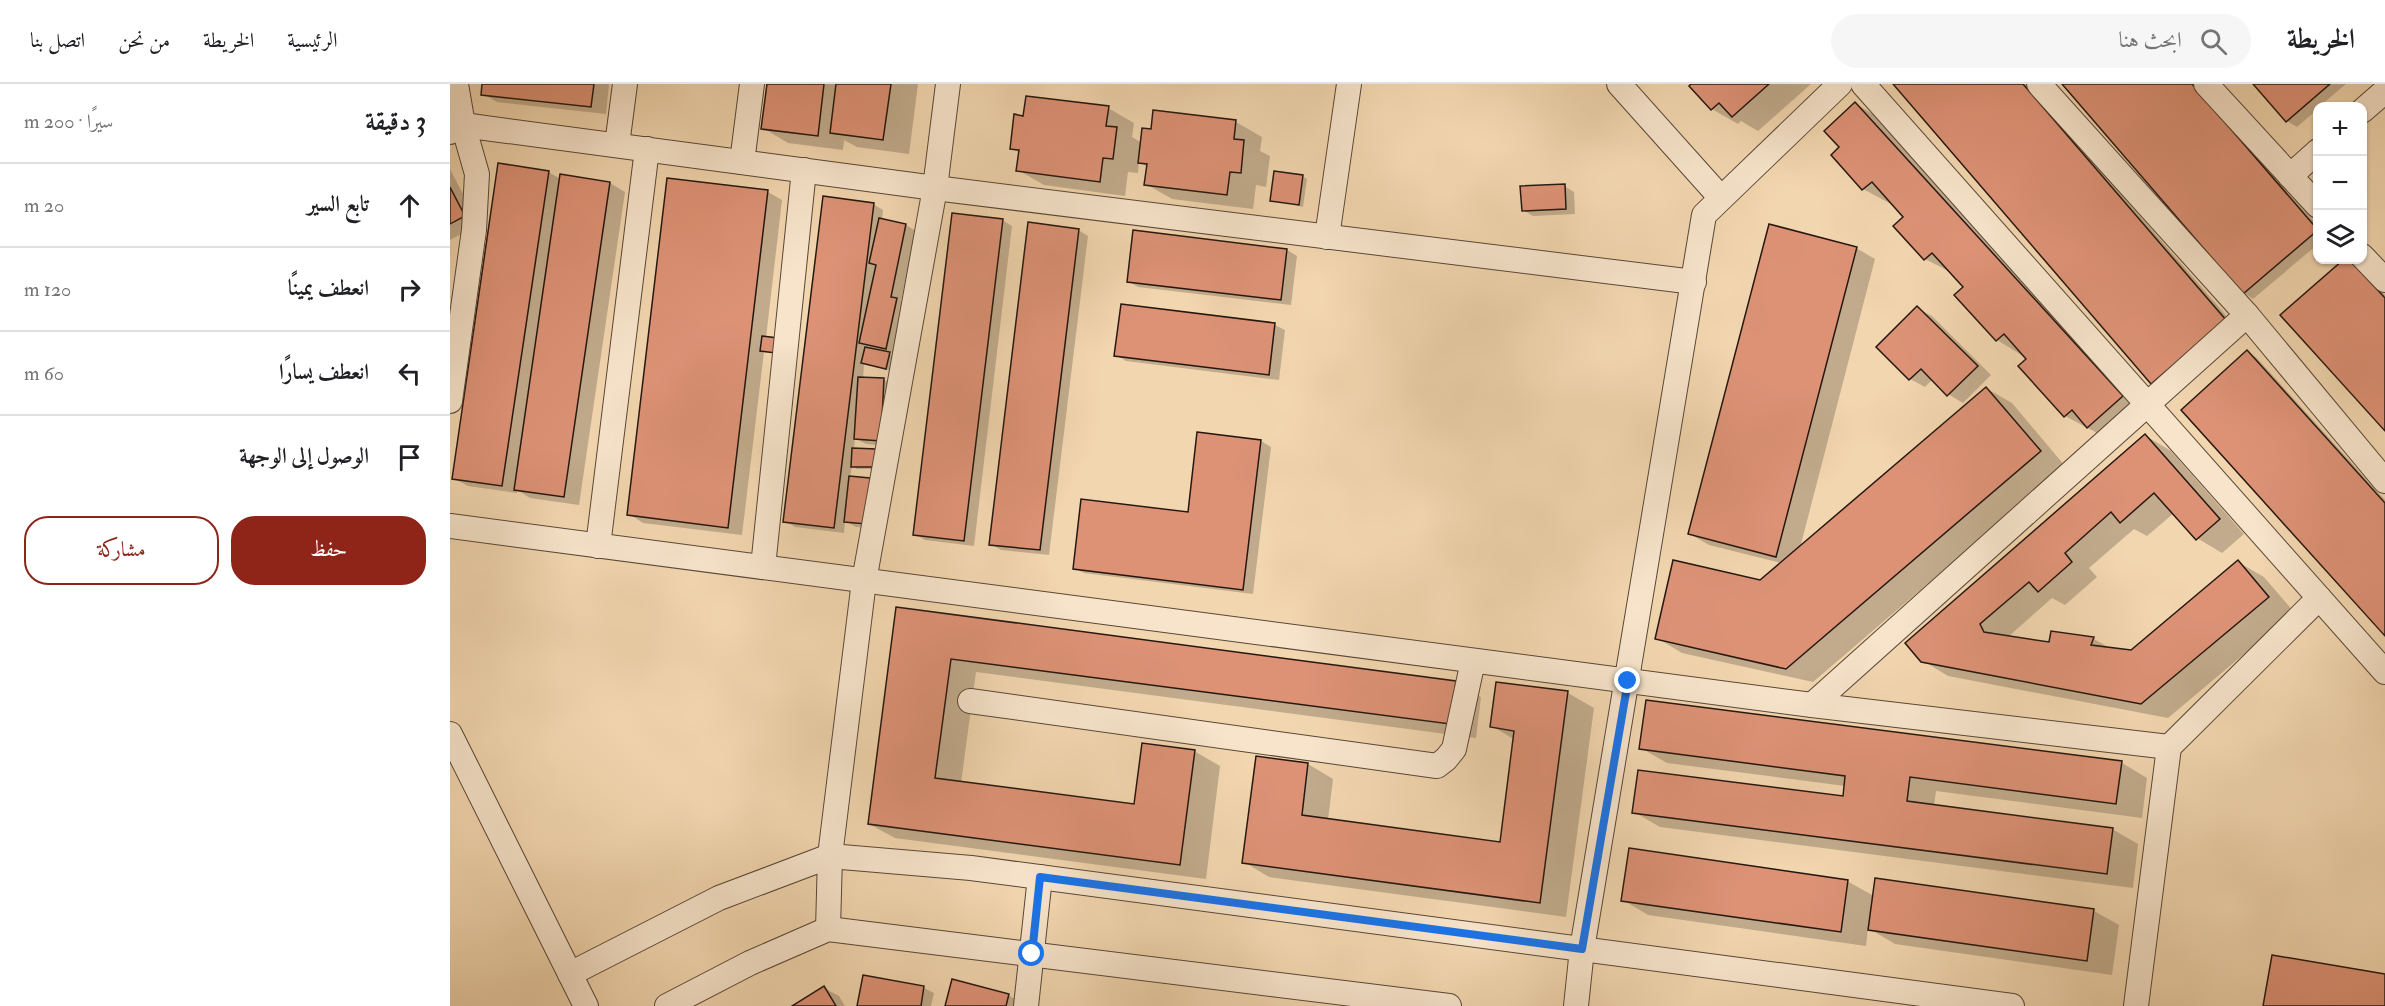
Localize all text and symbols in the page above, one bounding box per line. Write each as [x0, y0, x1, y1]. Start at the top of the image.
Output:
search box [1831, 14, 2251, 68]
text: الخريطة [2287, 22, 2355, 57]
icon: search [2197, 25, 2230, 58]
text: ابحث هنا [2119, 26, 2182, 54]
text: اتصل بنا [30, 27, 85, 54]
text: من نحن [118, 27, 170, 54]
text: الخريطة [203, 27, 254, 54]
text: الرئيسية [287, 27, 338, 54]
map controls [2313, 102, 2367, 264]
button: + [2313, 102, 2367, 156]
text: 3 دقيقة [365, 106, 426, 138]
text: سيرًا · 200 m [24, 109, 113, 134]
button: − [2313, 156, 2367, 210]
icon: ahead [393, 189, 426, 222]
text: تابع السير [307, 190, 369, 218]
text: 20 m [24, 193, 64, 218]
button: layers [2313, 210, 2367, 264]
icon: right [393, 273, 426, 306]
text: انعطف يمينًا [288, 274, 369, 302]
text: 120 m [24, 277, 71, 302]
icon: left [393, 357, 426, 390]
text: انعطف يسارًا [279, 358, 369, 386]
text: 60 m [24, 361, 64, 386]
icon: arrive [393, 441, 426, 474]
text: الوصول إلى الوجهة [239, 442, 369, 470]
button: مشاركة [24, 516, 219, 585]
button: حفظ [231, 516, 426, 585]
route end [1614, 667, 1640, 693]
route start [1018, 940, 1044, 966]

